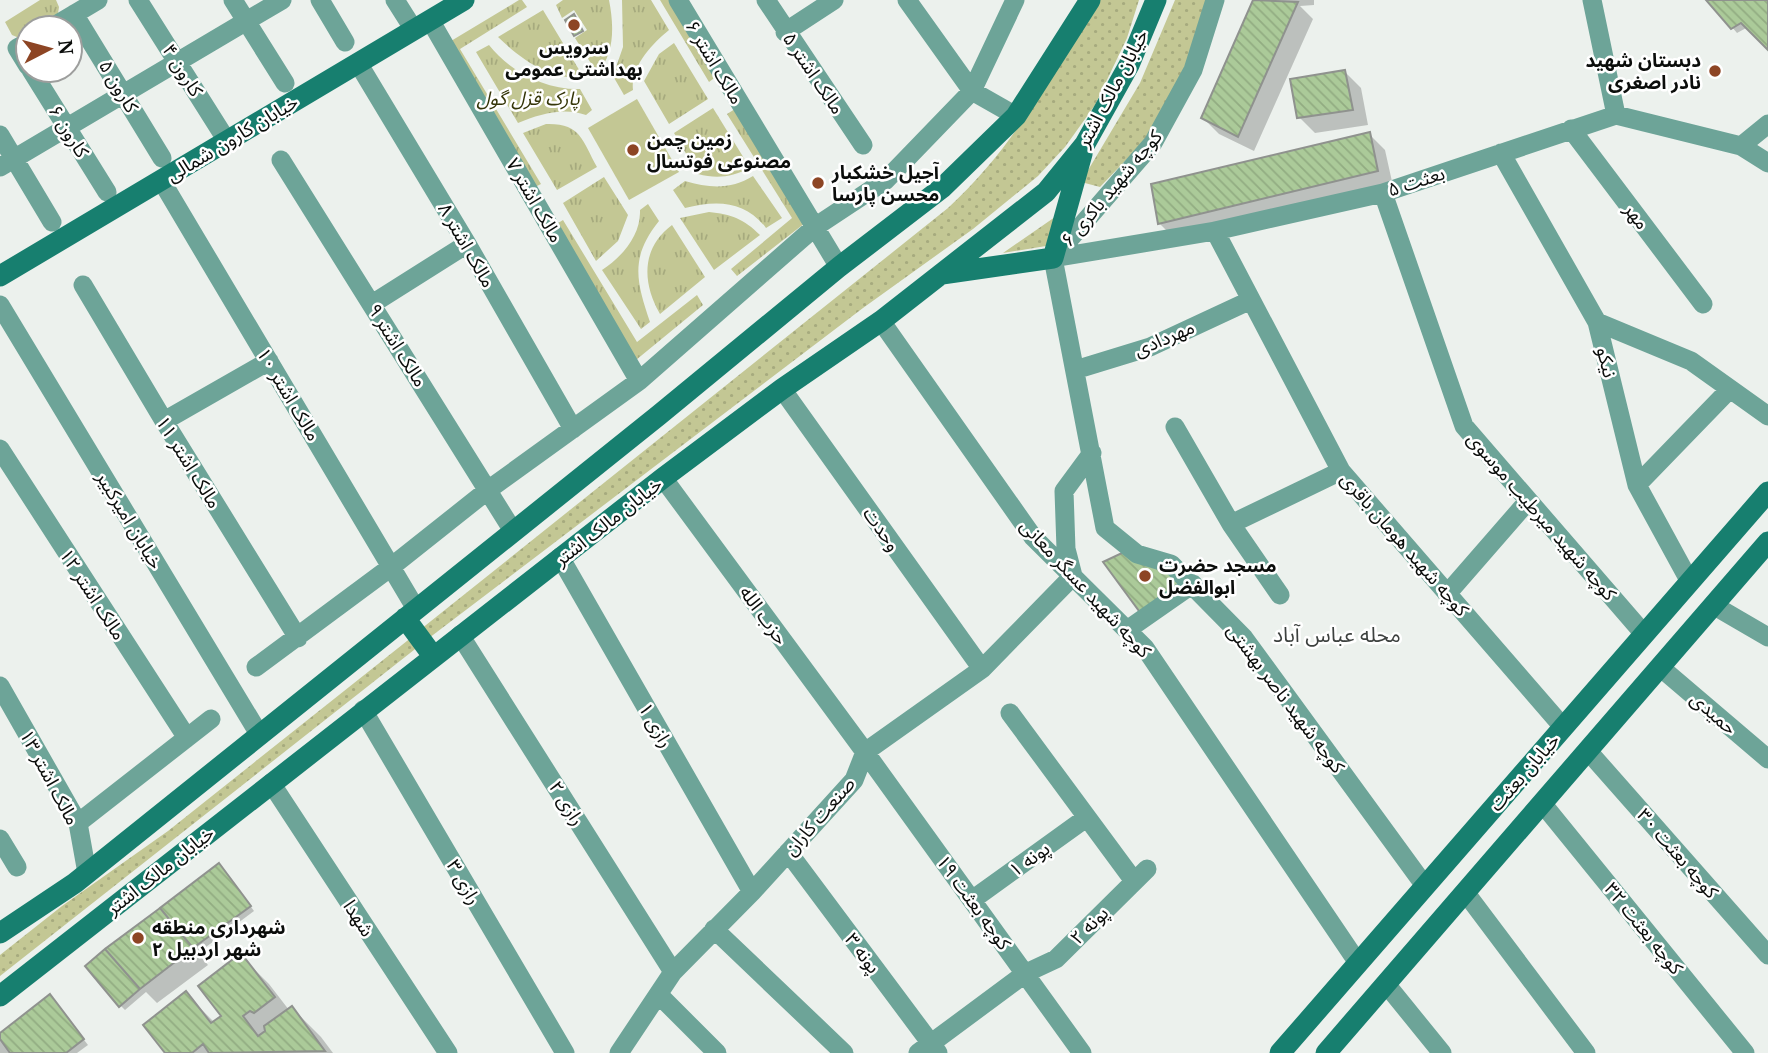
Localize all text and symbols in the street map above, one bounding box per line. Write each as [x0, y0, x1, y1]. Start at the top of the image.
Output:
north arrow [14, 14, 84, 84]
street label: مالک اشتر ۶ [680, 15, 750, 109]
marker: سرویس بهداشتی عمومی [566, 17, 582, 33]
street label: خیابان مالک اشتر [1069, 24, 1154, 153]
street label: مالک اشتر ۵ [777, 27, 851, 119]
place label: سرویس بهداشتی عمومی [505, 34, 643, 82]
text: N [52, 38, 80, 56]
street label: کارون ۴ [157, 39, 210, 102]
place label: دبستان شهید نادر اصغری [1585, 47, 1701, 95]
street label: کارون ۵ [93, 55, 146, 118]
marker: دبستان شهید نادر اصغری [1707, 63, 1723, 79]
park label: پارک قزل گول [476, 85, 580, 111]
street label: خیابان کارون شمالی [161, 88, 303, 188]
street label: کارون ۶ [43, 100, 96, 163]
street label: کوچه شهید باکری ۶ [1054, 123, 1168, 252]
place label: زمین چمن مصنوعی فوتسال [647, 126, 791, 174]
marker: زمین چمن مصنوعی فوتسال [625, 142, 641, 158]
street label: مالک اشتر ۷ [500, 153, 570, 247]
place label: آجیل خشکبار محسن پارسا [831, 159, 940, 207]
street label: بعثت ۵ [1384, 160, 1448, 202]
marker: آجیل خشکبار محسن پارسا [810, 175, 826, 191]
street label: مهر [1618, 197, 1656, 235]
street label: مالک اشتر ۸ [432, 198, 502, 292]
street label: مالک اشتر ۹ [362, 298, 434, 392]
street label: مهردادی [1130, 314, 1198, 362]
street label: مالک اشتر ۱۰ [251, 342, 327, 446]
street label: نیکو [1591, 344, 1623, 380]
street label: مالک اشتر ۱۱ [150, 411, 228, 513]
street label: کوچه شهید میرطیب موسوی [1461, 426, 1623, 607]
street label: خیابان امیرکبیر [90, 465, 169, 574]
street label: کوچه شهید هومان باقری [1335, 466, 1476, 623]
street label: خیابان مالک اشتر [548, 471, 667, 572]
street label: وحدت [857, 502, 907, 556]
street label: کوچه شهید عسگر معانی [1015, 513, 1158, 664]
street label: مالک اشتر ۱۲ [54, 543, 132, 645]
place label: مسجد حضرت ابوالفضل [1159, 552, 1277, 600]
marker: مسجد حضرت ابوالفضل [1137, 568, 1153, 584]
street label: حزب الله [734, 580, 794, 650]
street label: کوچه شهید ناصر بهشتی [1221, 618, 1352, 779]
district label: محله عباس آباد [1273, 620, 1401, 648]
street label: حمیدی [1685, 686, 1743, 740]
street label: رازی ۱ [633, 698, 679, 752]
street label: مالک اشتر ۱۳ [14, 725, 86, 829]
street label: خیابان بعثت [1483, 728, 1565, 816]
street label: صنعت کاران [777, 771, 861, 861]
street label: رازی ۲ [543, 776, 591, 830]
street label: کوچه بعثت ۳۰ [1631, 802, 1725, 905]
street label: خیابان مالک اشتر [100, 820, 219, 921]
street label: پونه ۱ [1003, 835, 1055, 883]
street label: کوچه بعثت ۱۹ [931, 849, 1018, 956]
street label: رازی ۳ [441, 855, 487, 909]
street label: کوچه بعثت ۳۲ [1599, 876, 1690, 981]
street label: شهدا [337, 894, 381, 942]
street label: پونه ۲ [1064, 900, 1114, 950]
place label: شهرداری منطقه ۲ شهر اردبیل [152, 914, 286, 962]
street label: پونه ۳ [839, 927, 887, 979]
marker: شهرداری منطقه ۲ شهر اردبیل [130, 930, 146, 946]

